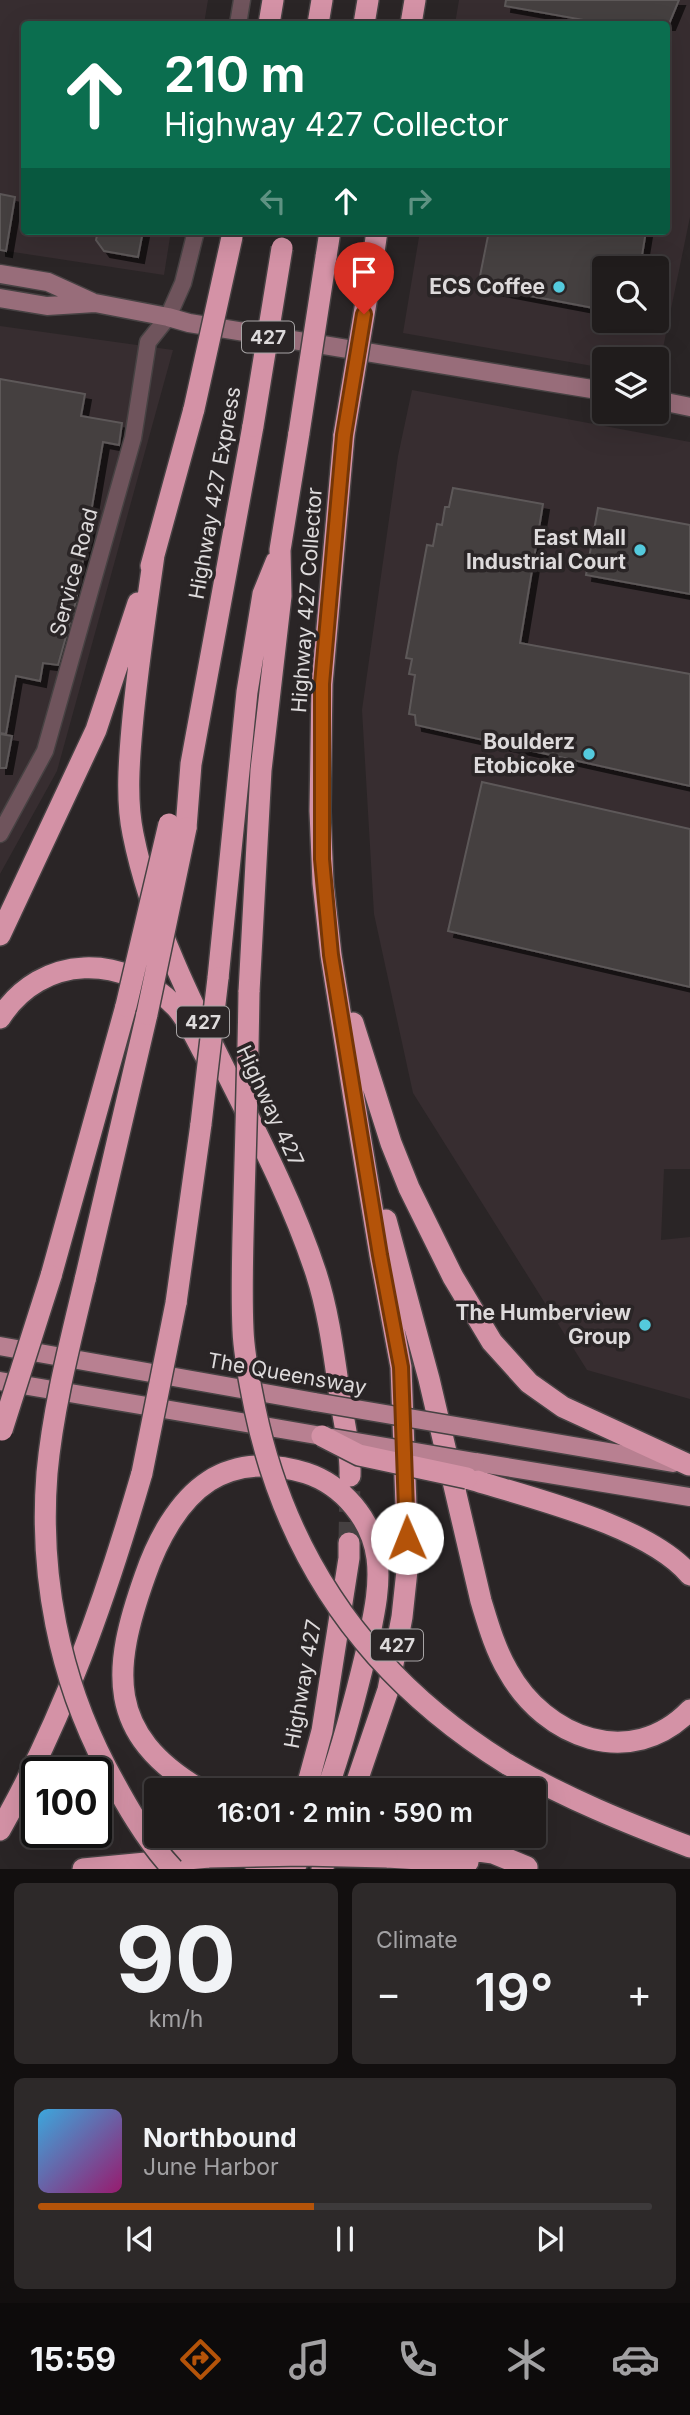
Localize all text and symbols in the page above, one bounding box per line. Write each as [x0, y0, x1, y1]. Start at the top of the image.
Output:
text: 210 m [164, 45, 305, 104]
icon: ahead [49, 49, 140, 140]
text: Highway 427 Collector [164, 105, 508, 144]
icon: left [254, 182, 292, 220]
icon: ahead [327, 182, 365, 220]
icon: right [400, 182, 438, 220]
pin [334, 242, 394, 314]
icon: arrive [345, 253, 383, 291]
map controls [592, 256, 669, 424]
button: search [592, 256, 669, 333]
place label: ECS Coffee [429, 274, 545, 299]
marker: ECS Coffee [551, 279, 567, 295]
road number: 427 [242, 322, 294, 352]
button: layers [592, 347, 669, 424]
street label: Highway 427 Express [183, 385, 246, 601]
street label: Highway 427 Collector [286, 486, 327, 714]
street label: Service Road [44, 505, 103, 639]
place label: East Mall Industrial Court [466, 525, 626, 574]
marker: East Mall Industrial Court [632, 542, 648, 558]
place label: Boulderz Etobicoke [473, 729, 575, 778]
marker: Boulderz Etobicoke [581, 746, 597, 762]
road number: 427 [177, 1006, 229, 1038]
street label: Highway 427 [232, 1041, 309, 1170]
place label: The Humberview Group [456, 1300, 631, 1349]
marker: The Humberview Group [637, 1317, 653, 1333]
street label: The Queensway [206, 1347, 369, 1400]
position arrow [370, 1501, 444, 1575]
street label: Highway 427 [279, 1617, 326, 1750]
road number: 427 [371, 1630, 423, 1660]
speed limit sign: 100 [21, 1757, 112, 1848]
text: 16:01 · 2 min · 590 m [217, 1797, 473, 1828]
text: 90 [116, 1904, 236, 2014]
text: Climate [376, 1926, 458, 1954]
text: 19° [474, 1961, 554, 2024]
text: − [376, 1970, 401, 2016]
text: + [627, 1970, 652, 2016]
text: km/h [149, 2005, 203, 2033]
text: Northbound [143, 2122, 297, 2153]
text: June Harbor [143, 2153, 279, 2181]
icon: previous [121, 2220, 159, 2258]
icon: pause [326, 2220, 364, 2258]
icon: next [531, 2220, 569, 2258]
icon: directions [176, 2335, 225, 2384]
icon: music [285, 2335, 334, 2384]
icon: phone [393, 2335, 442, 2384]
icon: climate [502, 2335, 551, 2384]
icon: car [611, 2335, 660, 2384]
text: 15:59 [30, 2340, 116, 2379]

